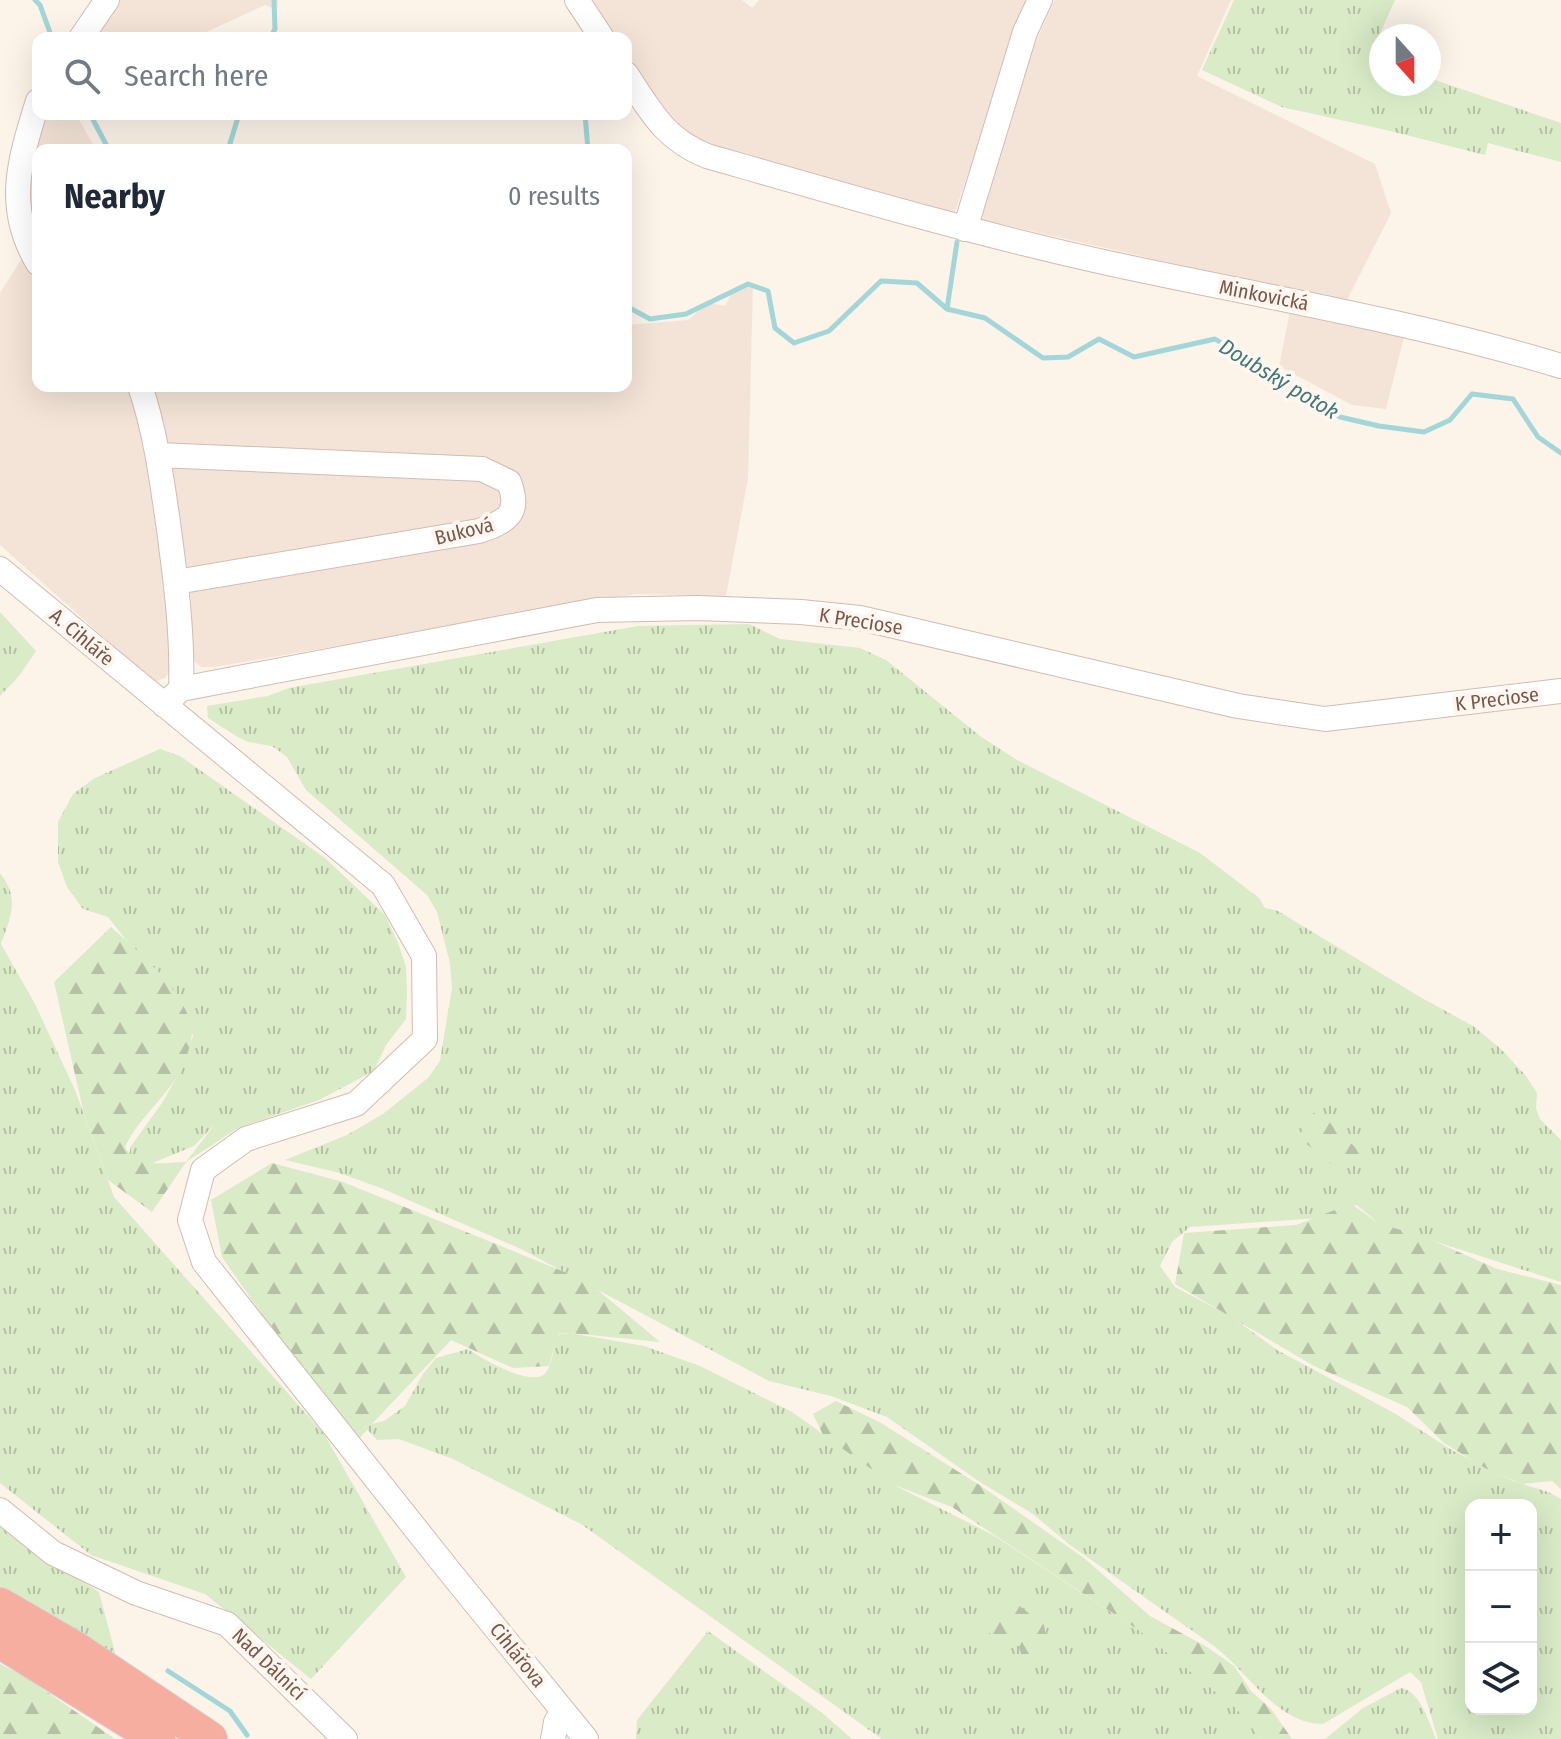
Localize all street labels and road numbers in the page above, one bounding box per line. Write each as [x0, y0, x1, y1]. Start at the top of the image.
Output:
street label: Minkovická [1217, 275, 1311, 315]
street label: Buková [432, 512, 496, 550]
street label: A. Cihláře [45, 603, 119, 671]
street label: K Preciose [818, 603, 904, 639]
street label: K Preciose [1454, 682, 1540, 716]
street label: Cihlářova [485, 1618, 551, 1692]
street label: Nad Dálnicí [227, 1623, 311, 1705]

